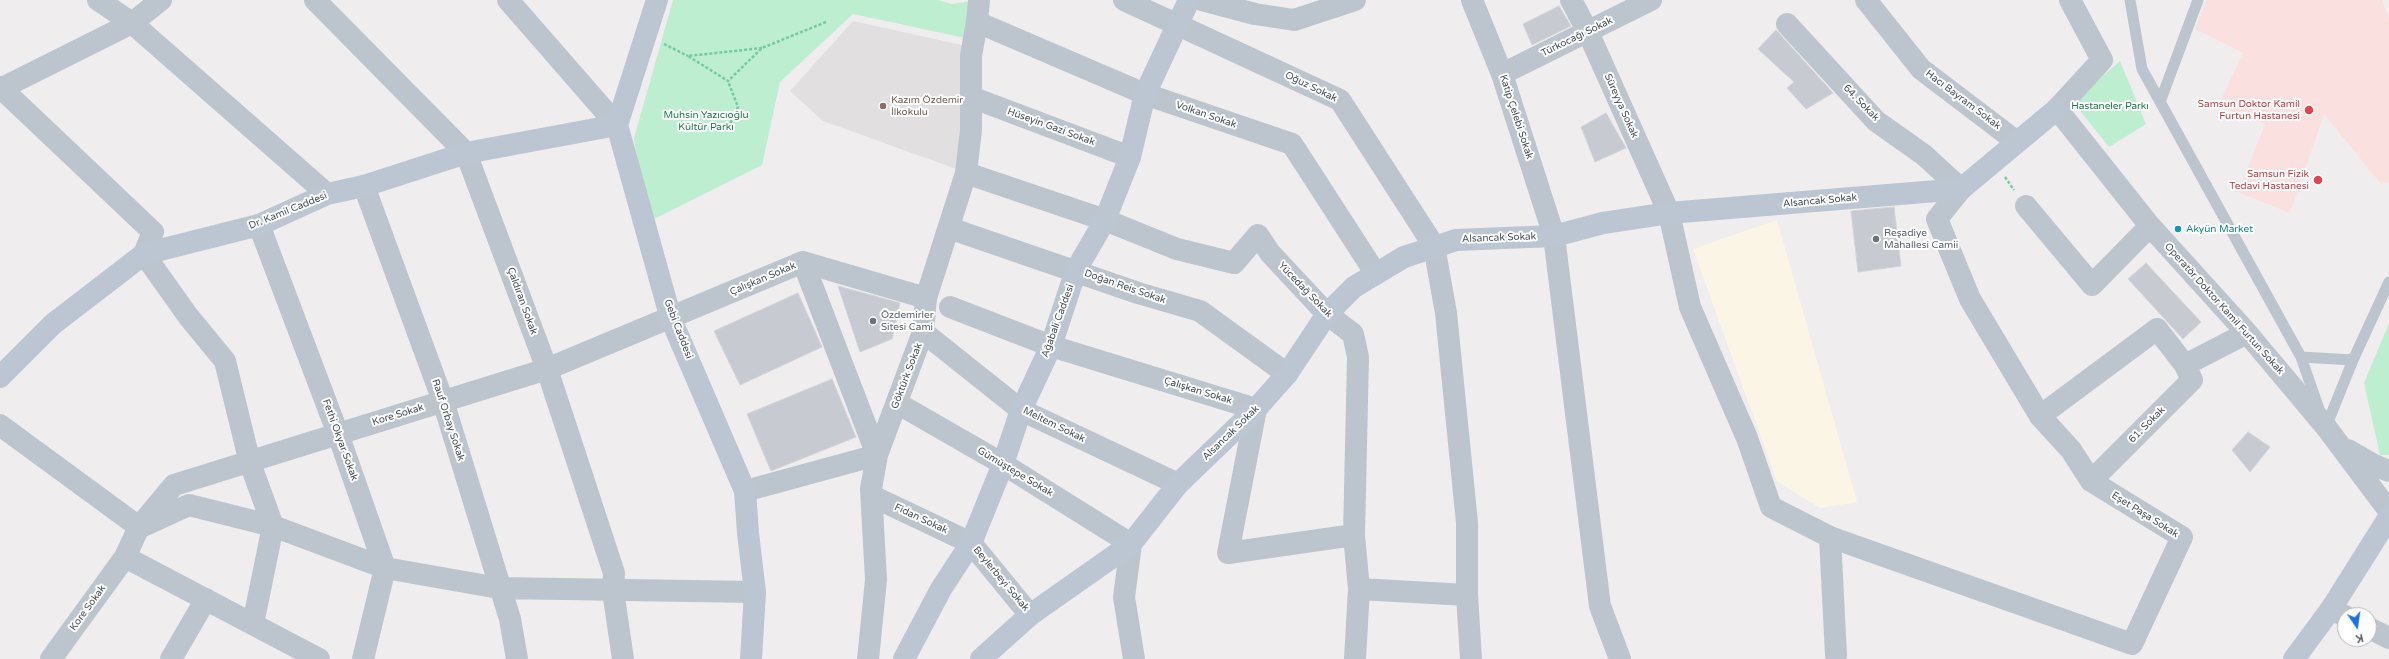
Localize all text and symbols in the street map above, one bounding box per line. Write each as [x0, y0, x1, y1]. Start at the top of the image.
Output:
street label: Türkocağı Sokak [1539, 15, 1615, 59]
street label: Hacı Bayram Sokak [1923, 68, 2003, 132]
street label: Oğuz Sokak [1283, 69, 1339, 105]
street label: Süreyya Sokak [1601, 72, 1641, 140]
street label: Katip Çelebi Sokak [1497, 73, 1535, 161]
street label: 64. Sokak [1841, 82, 1881, 124]
place label: Kazım Özdemir İlkokulu [891, 94, 963, 118]
place label: Samsun Doktor Kamil Furtun Hastanesi [2198, 98, 2300, 122]
street label: Volkan Sokak [1174, 99, 1238, 131]
park label: Hastaneler Parkı [2071, 100, 2149, 112]
marker: Kazım Özdemir İlkokulu [878, 101, 888, 111]
marker: Samsun Doktor Kamil Furtun Hastanesi [2303, 104, 2315, 116]
street label: Hüseyin Gazi Sokak [1006, 106, 1096, 148]
park label: Muhsin Yazıcıoğlu Kültür Parkı [663, 109, 749, 132]
place label: Samsun Fizik Tedavi Hastanesi [2229, 168, 2309, 192]
marker: Samsun Fizik Tedavi Hastanesi [2312, 174, 2324, 186]
street label: Dr. Kamil Caddesi [247, 190, 329, 232]
street label: Alsancak Sokak [1783, 192, 1857, 210]
place label: Akyün Market [2186, 223, 2253, 235]
marker: Akyün Market [2173, 224, 2183, 234]
place label: Reşadiye Mahallesi Camii [1884, 227, 1958, 250]
street label: Alsancak Sokak [1462, 231, 1536, 245]
marker: Reşadiye Mahallesi Camii [1871, 234, 1881, 244]
street label: Operatör Doktor Kamil Furtun Sokak [2162, 241, 2286, 377]
street label: Çalışkan Sokak [728, 260, 798, 298]
street label: Yücedağ Sokak [1276, 260, 1334, 320]
street label: Çaldıran Sokak [504, 266, 540, 336]
street label: Doğan Reis Sokak [1083, 267, 1167, 307]
street label: Ağabali Caddesi [1039, 283, 1077, 359]
street label: Gebi Caddesi [661, 298, 695, 360]
place label: Özdemirler Sitesi Cami [881, 309, 934, 332]
marker: Özdemirler Sitesi Cami [868, 316, 878, 326]
street label: Göktürk Sokak [889, 341, 925, 411]
street label: Çalışkan Sokak [1162, 375, 1234, 407]
street label: Rauf Orbay Sokak [429, 377, 467, 463]
street label: Fethi Okyar Sokak [320, 398, 360, 482]
street label: Kore Sokak [371, 401, 425, 429]
street label: Alsancak Sokak [1200, 403, 1262, 463]
street label: 61. Sokak [2126, 404, 2168, 446]
street label: Meltem Sokak [1021, 405, 1087, 445]
street label: Gümüştepe Sokak [975, 445, 1055, 499]
street label: Eşet Paşa Sokak [2109, 490, 2181, 540]
street label: Fidan Sokak [892, 501, 950, 537]
street label: Beylerbeyi Sokak [970, 544, 1032, 614]
street label: Kore Sokak [67, 583, 109, 633]
north arrow [2337, 607, 2377, 647]
text: K [2355, 631, 2365, 645]

